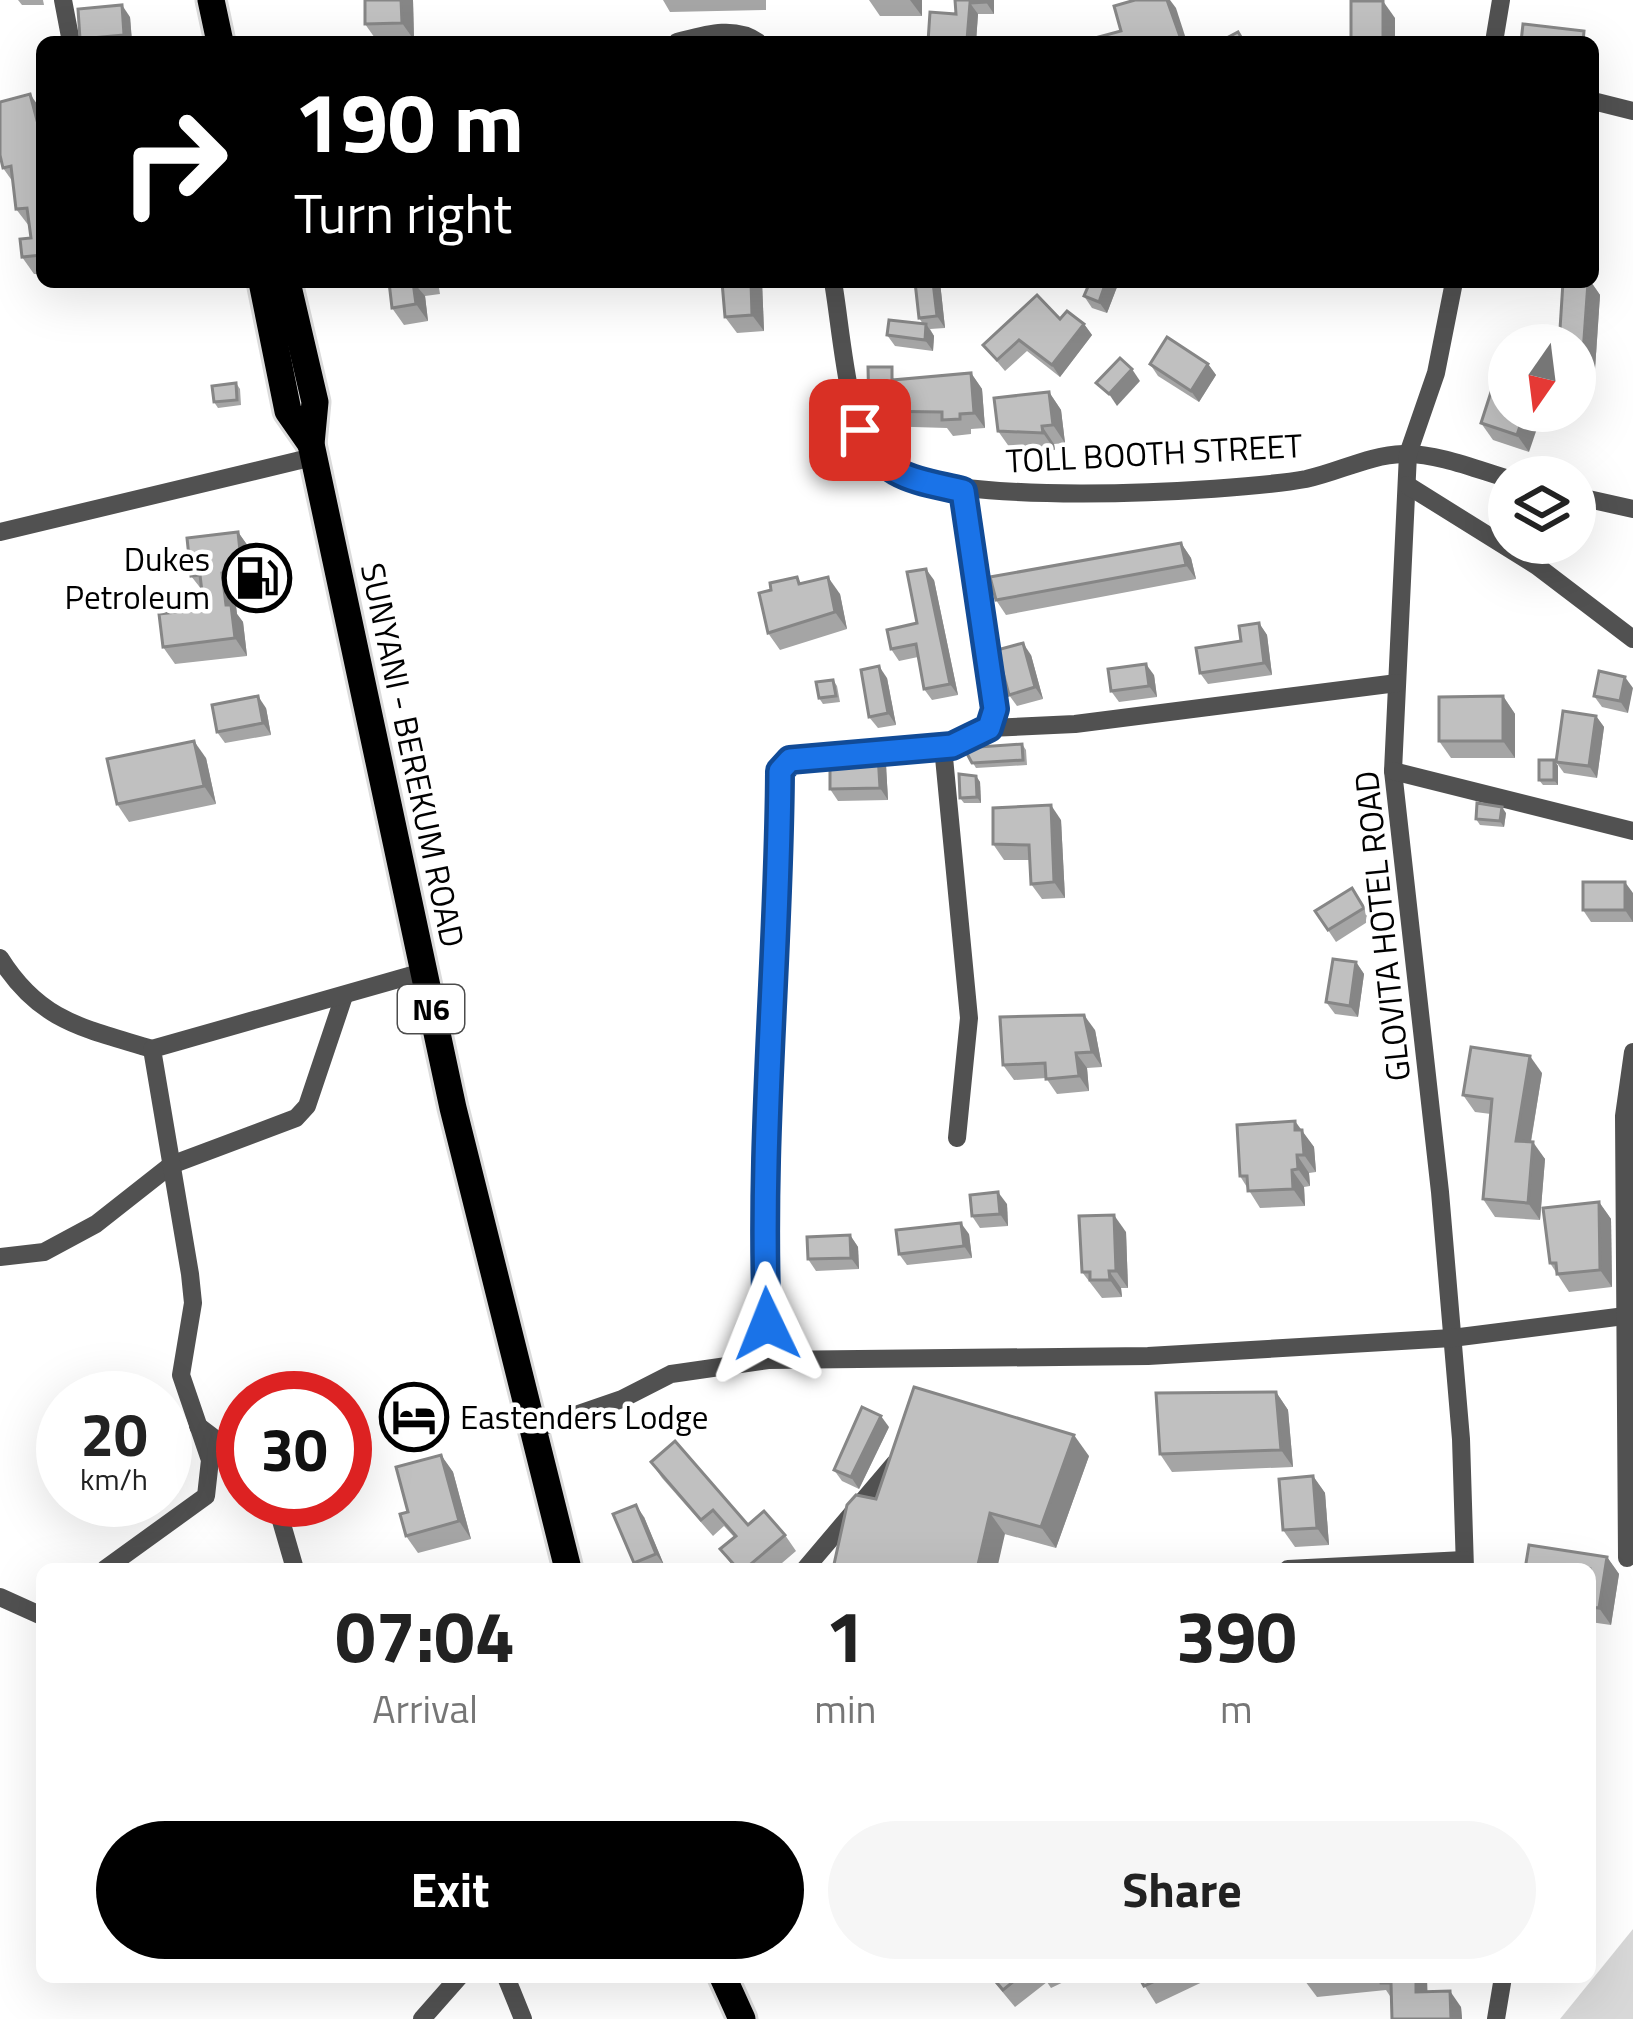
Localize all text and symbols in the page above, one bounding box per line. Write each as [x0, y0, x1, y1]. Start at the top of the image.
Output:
text: 190 m [294, 57, 524, 185]
icon: right [96, 84, 252, 240]
text: Turn right [294, 172, 512, 254]
north arrow [1488, 324, 1596, 432]
map controls [1488, 324, 1596, 564]
pin [809, 379, 911, 481]
icon: arrive [827, 397, 893, 463]
street label: TOLL BOOTH STREET [1004, 420, 1304, 486]
button: layers [1488, 456, 1596, 564]
place label: Dukes Petroleum [65, 534, 210, 622]
fuel station icon: Dukes Petroleum [222, 543, 292, 613]
street label: SUNYANI - BEREKUM ROAD [348, 558, 478, 952]
street label: GLOVITA HOTEL ROAD [1341, 768, 1423, 1084]
road number: N6 [398, 985, 464, 1033]
position arrow [704, 1261, 830, 1387]
speed limit sign: 30 [216, 1371, 372, 1527]
hotel icon: Eastenders Lodge [379, 1382, 449, 1452]
text: 20 [80, 1388, 148, 1479]
place label: Eastenders Lodge [460, 1392, 708, 1442]
text: km/h [80, 1456, 148, 1502]
text: 07:04 [335, 1580, 515, 1690]
text: 1 [825, 1580, 866, 1690]
text: 390 [1176, 1580, 1297, 1690]
text: Arrival [372, 1679, 478, 1738]
text: min [814, 1679, 876, 1738]
text: m [1220, 1679, 1252, 1738]
button: Exit [96, 1821, 804, 1959]
button: Share [828, 1821, 1536, 1959]

